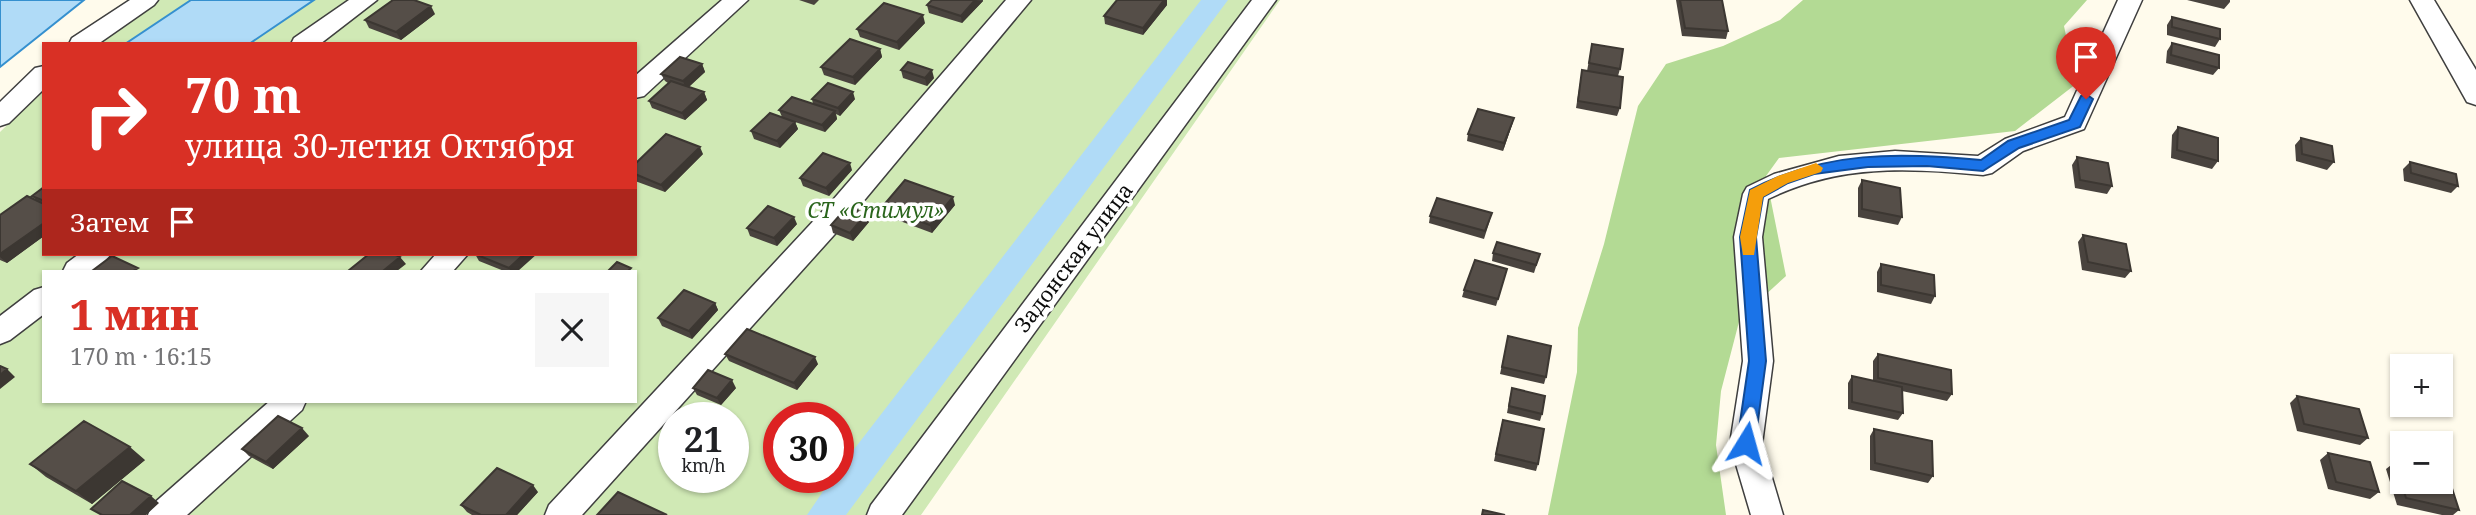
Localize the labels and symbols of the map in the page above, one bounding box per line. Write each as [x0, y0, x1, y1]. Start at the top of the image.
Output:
pin [2056, 27, 2116, 99]
street label: Задонская улица [1008, 177, 1139, 338]
park label: СТ «Стимул» [807, 196, 945, 224]
speed limit sign: 30 [763, 402, 854, 493]
position arrow [1709, 406, 1783, 480]

